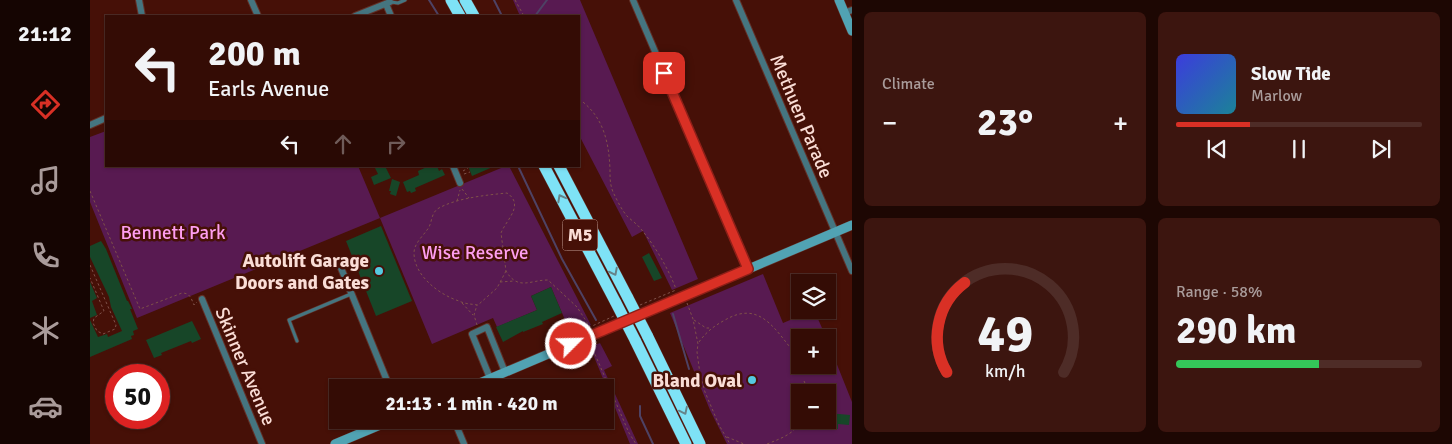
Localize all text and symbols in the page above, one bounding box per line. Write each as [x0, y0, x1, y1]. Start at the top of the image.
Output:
text: 21:12 [18, 20, 72, 47]
text: 200 m [208, 32, 301, 75]
icon: left [125, 35, 190, 100]
street label: Methuen Parade [764, 51, 838, 182]
pin [643, 52, 685, 94]
icon: arrive [650, 59, 678, 87]
text: Slow Tide [1251, 62, 1331, 86]
text: Climate [882, 74, 935, 94]
text: Earls Avenue [208, 75, 329, 102]
text: Marlow [1251, 86, 1302, 106]
icon: directions [28, 87, 63, 122]
text: 23° [977, 99, 1033, 146]
text: − [882, 106, 897, 140]
text: + [1113, 106, 1128, 140]
icon: left [276, 130, 304, 158]
icon: ahead [329, 130, 357, 158]
icon: right [382, 130, 410, 158]
icon: previous [1203, 135, 1231, 163]
icon: pause [1285, 135, 1313, 163]
icon: next [1367, 135, 1395, 163]
icon: music [28, 163, 63, 198]
one-way arrow [557, 194, 567, 203]
road number: M5 [562, 220, 598, 250]
park label: Bennett Park [120, 221, 226, 245]
icon: phone [28, 238, 63, 273]
park label: Wise Reserve [421, 241, 529, 265]
place label: Autolift Garage Doors and Gates [235, 249, 369, 295]
marker: Autolift Garage Doors and Gates [373, 265, 385, 277]
one-way arrow [608, 266, 618, 275]
map controls [791, 274, 836, 429]
button: layers [791, 274, 836, 319]
text: Range · 58% [1176, 282, 1262, 302]
text: 49 [977, 302, 1033, 366]
street label: Skinner Avenue [209, 304, 281, 429]
text: 290 km [1176, 307, 1297, 354]
icon: climate [28, 313, 63, 348]
position arrow [544, 317, 596, 369]
button: + [791, 329, 836, 374]
text: km/h [985, 360, 1025, 382]
speed limit sign: 50 [105, 364, 170, 429]
place label: Bland Oval [652, 369, 742, 393]
marker: Bland Oval [746, 374, 758, 386]
button: − [791, 384, 836, 429]
icon: car [28, 389, 63, 424]
text: 21:13 · 1 min · 420 m [385, 392, 558, 416]
one-way arrow [677, 405, 687, 414]

